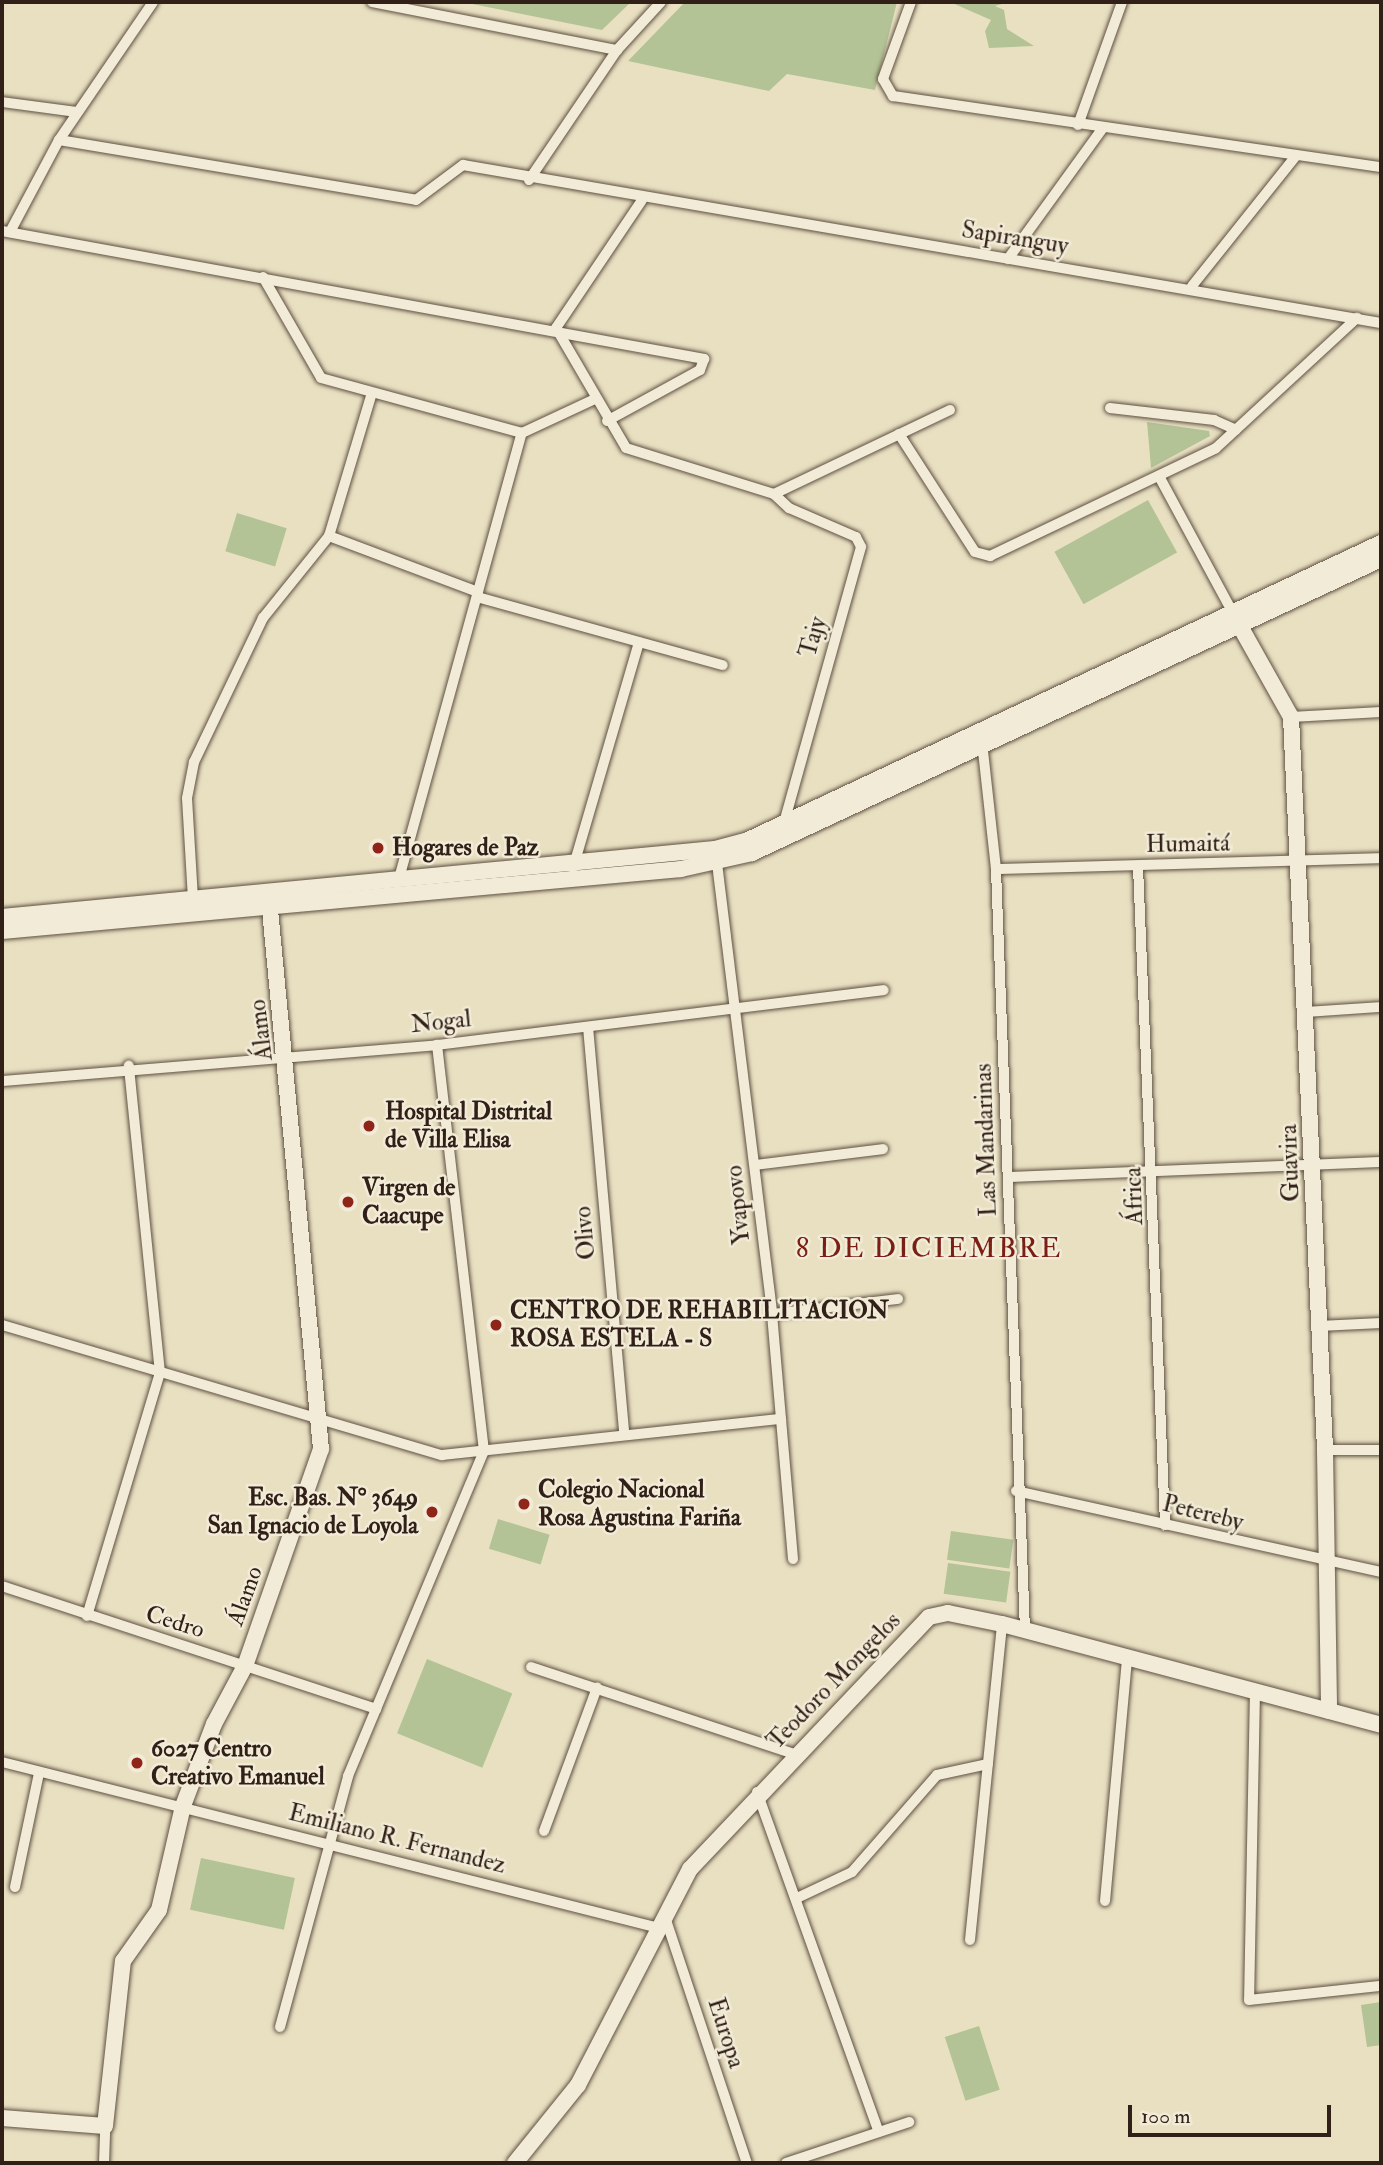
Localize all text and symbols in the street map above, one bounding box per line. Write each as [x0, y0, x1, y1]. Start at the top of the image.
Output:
street label: Sapiranguy [960, 215, 1070, 261]
street label: Tajy [793, 613, 833, 661]
street label: Humaitá [1146, 829, 1230, 859]
place label: Hogares de Paz [392, 834, 539, 862]
marker: Hogares de Paz [370, 840, 386, 856]
street label: Álamo [243, 998, 279, 1062]
street label: Nogal [410, 1005, 472, 1039]
street label: Las Mandarinas [969, 1063, 1003, 1217]
place label: Hospital Distrital de Villa Elisa [385, 1098, 552, 1154]
marker: Hospital Distrital de Villa Elisa [359, 1116, 379, 1136]
street label: Guavira [1274, 1124, 1306, 1202]
street label: Yvapovo [720, 1164, 756, 1246]
street label: África [1119, 1167, 1149, 1225]
place label: Virgen de Caacupe [362, 1174, 455, 1230]
marker: Virgen de Caacupe [340, 1194, 356, 1210]
street label: Olivo [568, 1205, 602, 1261]
district label: 8 DE DICIEMBRE [797, 1232, 1061, 1266]
place label: CENTRO DE REHABILITACION ROSA ESTELA - S [510, 1297, 889, 1353]
marker: CENTRO DE REHABILITACION ROSA ESTELA - S [488, 1317, 504, 1333]
place label: Colegio Nacional Rosa Agustina Fariña [538, 1476, 741, 1532]
place label: Esc. Bas. N° 3649 San Ignacio de Loyola [207, 1484, 418, 1540]
street label: Petereby [1160, 1489, 1246, 1537]
marker: Colegio Nacional Rosa Agustina Fariña [516, 1496, 532, 1512]
marker: Esc. Bas. N° 3649 San Ignacio de Loyola [424, 1504, 440, 1520]
street label: Álamo [221, 1562, 269, 1630]
street label: Cedro [142, 1599, 208, 1645]
street label: Teodoro Mongelos [761, 1606, 907, 1756]
place label: 6027 Centro Creativo Emanuel [151, 1735, 325, 1791]
marker: 6027 Centro Creativo Emanuel [129, 1755, 145, 1771]
street label: Emiliano R. Fernandez [286, 1798, 508, 1880]
street label: Europa [701, 1994, 751, 2072]
scale bar [1131, 2092, 1334, 2136]
text: 100 m [1141, 2103, 1191, 2130]

